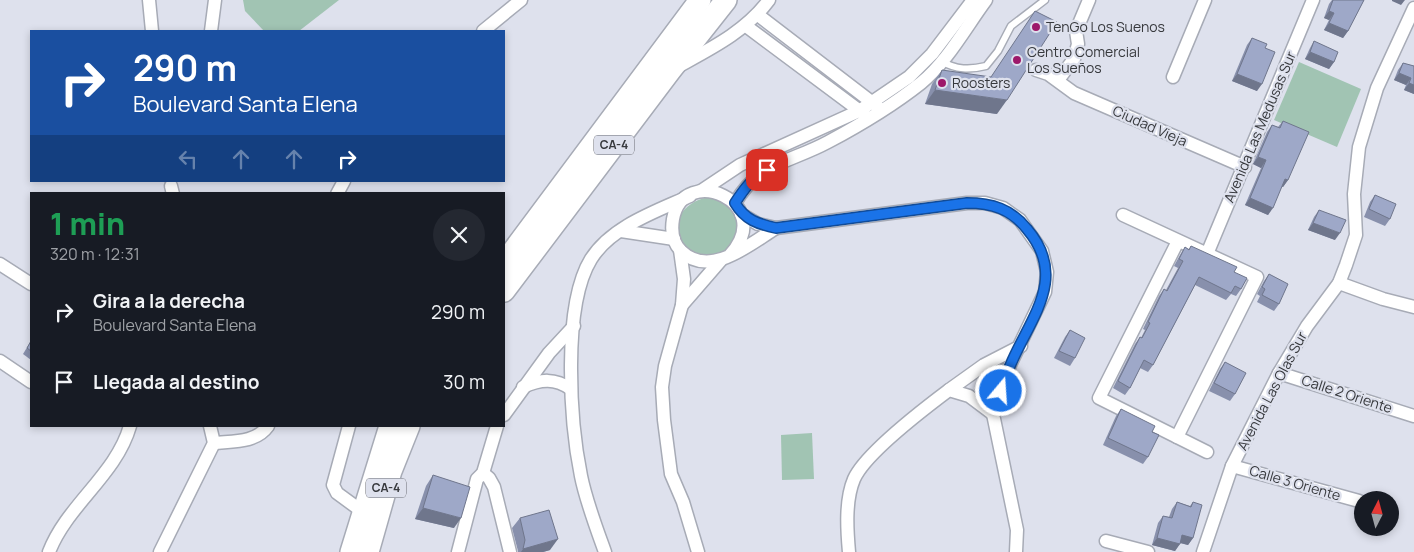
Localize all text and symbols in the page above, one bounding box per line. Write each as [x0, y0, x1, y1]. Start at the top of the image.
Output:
place label: TenGo Los Suenos [1046, 17, 1165, 36]
marker: TenGo Los Suenos [1030, 21, 1042, 33]
place label: Centro Comercial Los Sueños [1027, 42, 1140, 77]
text: 290 m [133, 44, 237, 92]
street label: Avenida Las Medusas Sur [1219, 48, 1300, 205]
icon: right [50, 50, 115, 115]
marker: Centro Comercial Los Sueños [1011, 54, 1023, 66]
place label: Roosters [952, 73, 1010, 92]
marker: Roosters [936, 77, 948, 89]
text: Boulevard Santa Elena [133, 89, 358, 119]
street label: Ciudad Vieja [1110, 101, 1190, 150]
road number: CA-4 [594, 136, 634, 154]
icon: left [174, 145, 202, 173]
icon: ahead [227, 145, 255, 173]
icon: ahead [280, 145, 308, 173]
icon: right [333, 145, 361, 173]
pin [746, 149, 788, 191]
icon: arrive [753, 156, 781, 184]
text: 1 min [50, 203, 125, 244]
button: close [433, 209, 485, 261]
text: 320 m · 12:31 [50, 243, 140, 265]
text: Gira a la derecha [93, 288, 245, 314]
icon: right [50, 298, 78, 326]
text: 290 m [431, 299, 485, 325]
text: Boulevard Santa Elena [93, 314, 256, 336]
street label: Avenida Las Olas Sur [1232, 328, 1311, 453]
position arrow [974, 364, 1026, 416]
icon: arrive [50, 368, 78, 396]
text: Llegada al destino [93, 369, 260, 395]
text: 30 m [443, 369, 485, 395]
street label: Calle 2 Oriente [1299, 370, 1395, 417]
street label: Calle 3 Oriente [1247, 460, 1343, 505]
road number: CA-4 [366, 478, 406, 498]
north arrow [1354, 491, 1399, 536]
map controls [1354, 491, 1399, 536]

